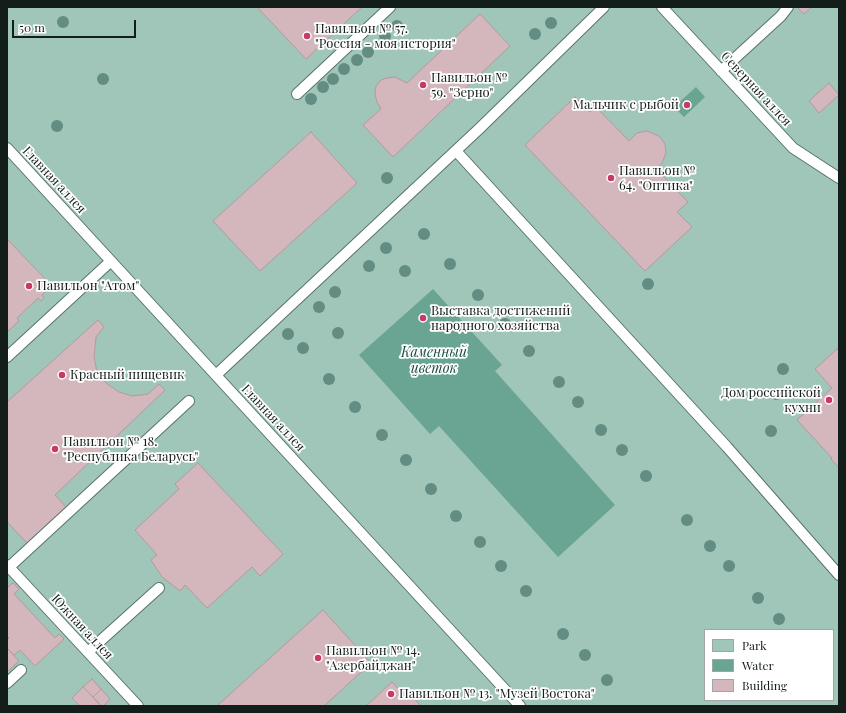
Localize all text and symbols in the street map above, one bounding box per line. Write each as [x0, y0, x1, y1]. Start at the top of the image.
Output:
scale bar [14, 12, 138, 38]
text: 50 m [19, 19, 45, 35]
place label: Павильон № 57. "Россия - моя история" [315, 21, 456, 52]
marker: Павильон № 57. "Россия - моя история" [302, 31, 312, 41]
street label: Северная аллея [718, 49, 794, 129]
place label: Павильон № 59. "Зерно" [431, 70, 507, 101]
marker: Павильон № 59. "Зерно" [418, 80, 428, 90]
place label: Мальчик с рыбой [573, 97, 679, 113]
marker: Мальчик с рыбой [682, 100, 692, 110]
street label: Главная аллея [19, 143, 89, 217]
place label: Павильон № 64. "Оптика" [619, 163, 695, 194]
marker: Павильон № 64. "Оптика" [606, 173, 616, 183]
place label: Павильон "Атом" [37, 278, 139, 294]
marker: Павильон "Атом" [24, 281, 34, 291]
place label: Выставка достижений народного хозяйства [431, 303, 570, 334]
marker: Выставка достижений народного хозяйства [418, 313, 428, 323]
water label: Каменный цветок [401, 345, 467, 378]
place label: Красный пищевик [70, 367, 185, 383]
marker: Красный пищевик [57, 370, 67, 380]
street label: Главная аллея [238, 381, 308, 455]
place label: Дом российской кухни [721, 385, 821, 416]
marker: Дом российской кухни [824, 395, 834, 405]
place label: Павильон № 18. "Республика Беларусь" [63, 434, 198, 465]
marker: Павильон № 18. "Республика Беларусь" [50, 444, 60, 454]
street label: Южная аллея [48, 591, 116, 663]
legend [704, 629, 834, 701]
text: Park [742, 637, 767, 653]
place label: Павильон № 14. "Азербайджан" [326, 643, 420, 674]
marker: Павильон № 14. "Азербайджан" [313, 653, 323, 663]
text: Water [742, 657, 774, 673]
text: Building [742, 677, 787, 693]
place label: Павильон № 13. "Музей Востока" [399, 686, 595, 702]
marker: Павильон № 13. "Музей Востока" [386, 689, 396, 699]

